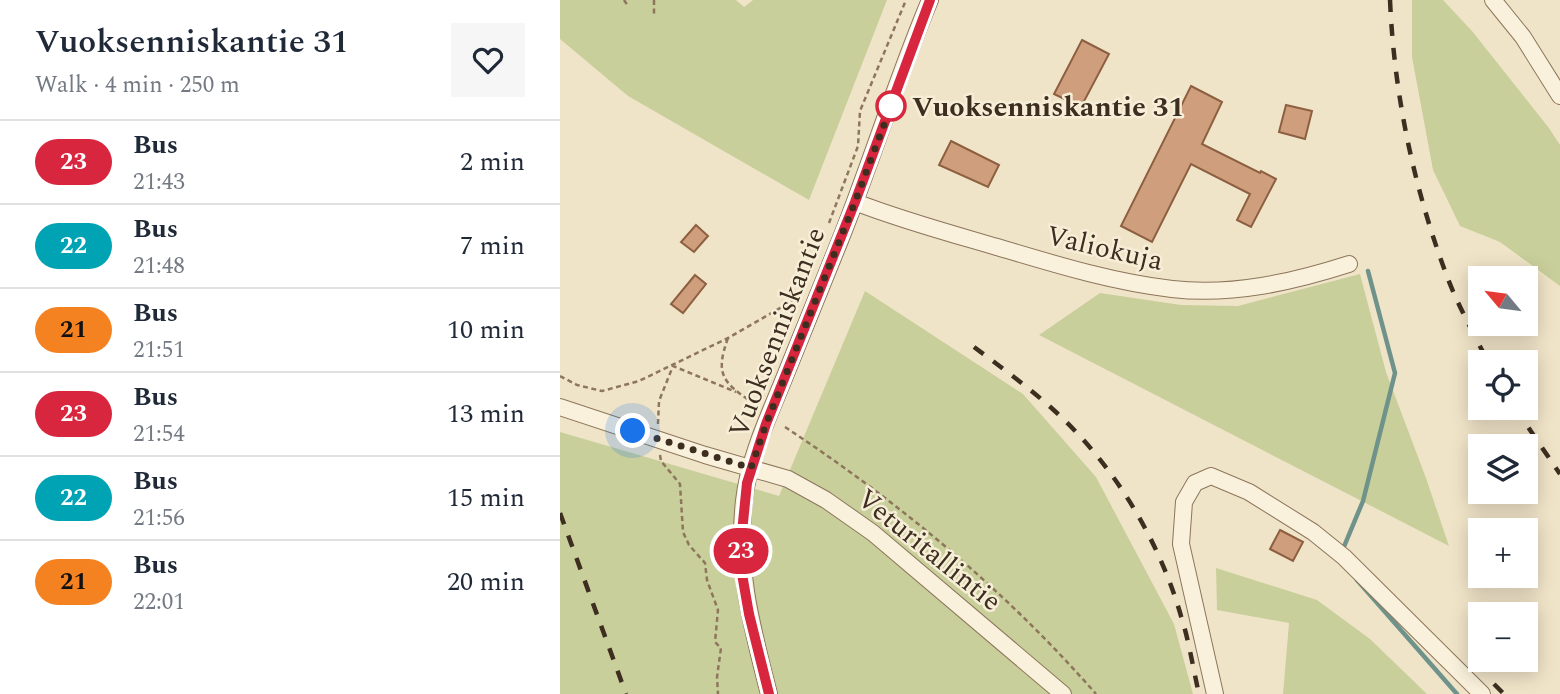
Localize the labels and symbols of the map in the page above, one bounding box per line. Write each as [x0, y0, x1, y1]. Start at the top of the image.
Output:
place label: Vuoksenniskantie 31 [912, 86, 1184, 129]
marker: Vuoksenniskantie 31 [876, 91, 906, 121]
street label: Valiokuja [1042, 214, 1168, 283]
street label: Vuoksenniskantie [717, 221, 837, 444]
north arrow [1468, 266, 1538, 336]
your location [615, 413, 650, 448]
street label: Veturitallintie [847, 478, 1011, 622]
line badge: 23 [710, 528, 772, 574]

